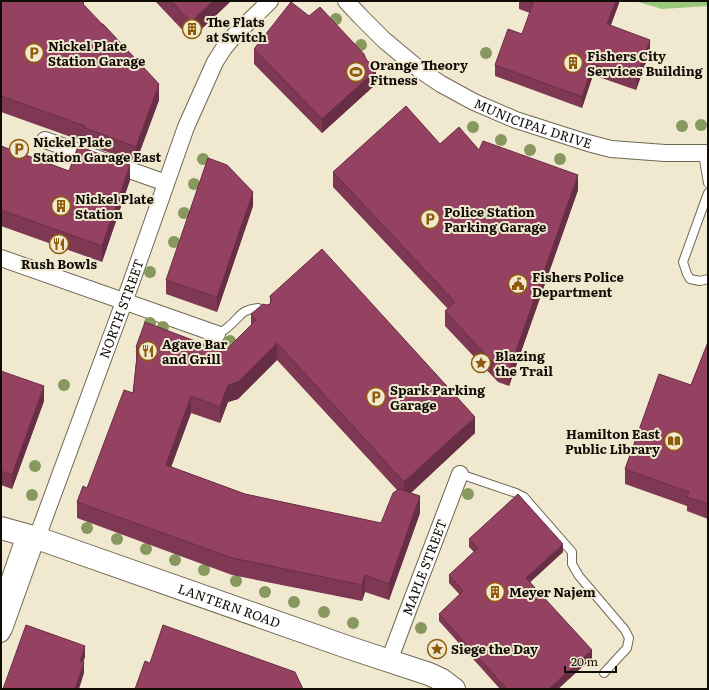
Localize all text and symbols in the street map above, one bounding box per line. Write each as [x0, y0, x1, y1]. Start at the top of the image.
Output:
place label: The Flats at Switch [206, 12, 267, 46]
building icon: The Flats at Switch [181, 18, 203, 40]
place label: Nickel Plate Station Garage [48, 36, 145, 70]
parking icon: Nickel Plate Station Garage [23, 42, 45, 64]
place label: Fishers City Services Building [587, 46, 703, 80]
building icon: Fishers City Services Building [562, 52, 584, 74]
place label: Orange Theory Fitness [370, 55, 468, 89]
sports icon: Orange Theory Fitness [345, 61, 367, 83]
street label: MUNICIPAL DRIVE [471, 93, 595, 153]
place label: Nickel Plate Station Garage East [33, 132, 161, 166]
parking icon: Nickel Plate Station Garage East [8, 138, 30, 160]
place label: Nickel Plate Station [75, 189, 154, 223]
building icon: Nickel Plate Station [50, 195, 72, 217]
place label: Police Station Parking Garage [444, 202, 546, 236]
parking icon: Police Station Parking Garage [419, 208, 441, 230]
restaurant icon: Rush Bowls [48, 233, 70, 255]
place label: Rush Bowls [21, 254, 97, 273]
street label: NORTH STREET [94, 256, 148, 361]
place label: Fishers Police Department [532, 267, 624, 301]
public building icon: Fishers Police Department [507, 273, 529, 295]
place label: Agave Bar and Grill [162, 334, 228, 368]
restaurant icon: Agave Bar and Grill [137, 340, 159, 362]
place label: Blazing the Trail [495, 346, 553, 380]
place icon: Blazing the Trail [470, 352, 492, 374]
place label: Spark Parking Garage [390, 380, 485, 414]
parking icon: Spark Parking Garage [365, 386, 387, 408]
place label: Hamilton East Public Library [565, 424, 660, 458]
library icon: Hamilton East Public Library [663, 430, 685, 452]
street label: MAPLE STREET [397, 516, 451, 618]
street label: LANTERN ROAD [176, 578, 283, 632]
building icon: Meyer Najem [484, 581, 506, 603]
place label: Meyer Najem [509, 582, 596, 601]
place icon: Siege the Day [426, 638, 448, 660]
place label: Siege the Day [451, 639, 538, 658]
scale bar [565, 648, 616, 674]
text: 20 m [571, 652, 598, 670]

